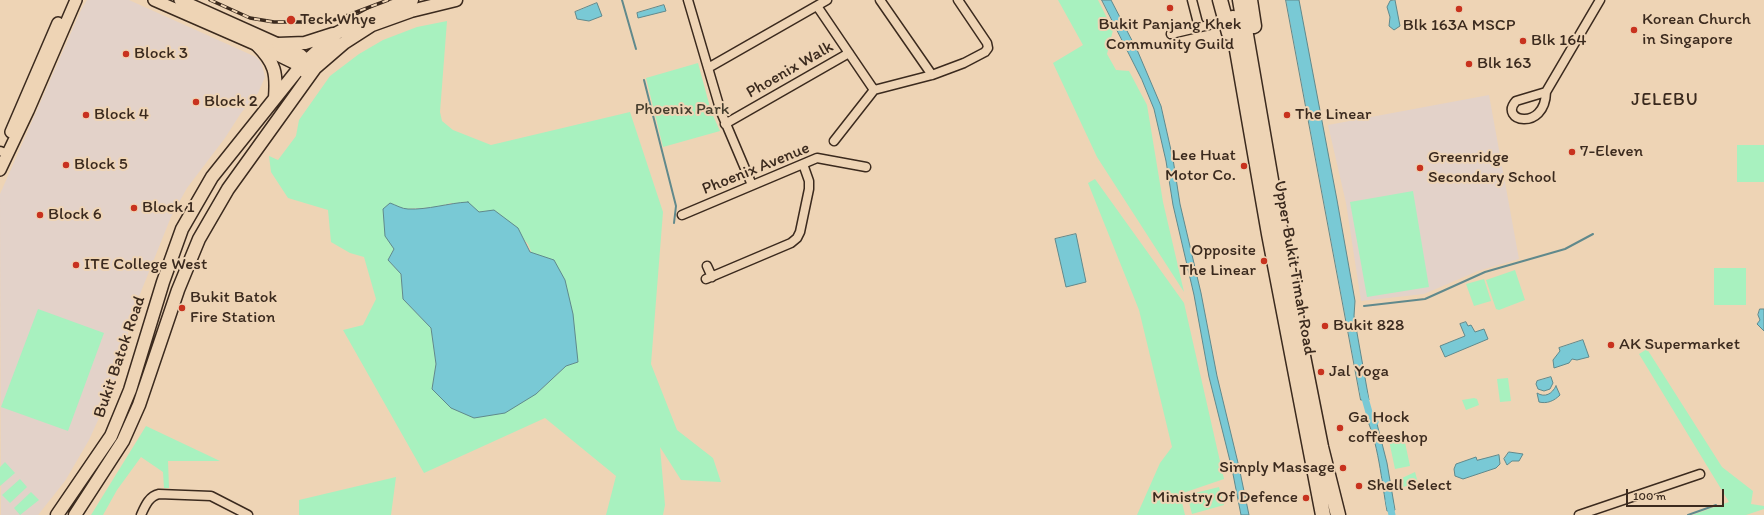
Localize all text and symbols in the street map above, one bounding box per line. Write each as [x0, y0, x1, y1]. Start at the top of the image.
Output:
marker: Bukit Panjang Khek Community Guild [1165, 3, 1175, 13]
marker: Blk 163A MSCP [1454, 4, 1464, 14]
place label: Teck Whye [300, 10, 376, 30]
place label: Korean Church in Singapore [1642, 10, 1751, 50]
marker: Teck Whye [285, 14, 297, 26]
place label: Bukit Panjang Khek Community Guild [1099, 15, 1241, 55]
place label: Blk 163A MSCP [1403, 16, 1515, 36]
marker: Korean Church in Singapore [1629, 25, 1639, 35]
place label: Blk 164 [1531, 31, 1586, 51]
marker: Blk 164 [1518, 36, 1528, 46]
street label: Phoenix Walk [743, 37, 837, 103]
place label: Block 3 [134, 44, 188, 64]
marker: Block 3 [121, 49, 131, 59]
place label: Blk 163 [1477, 54, 1531, 74]
marker: Blk 163 [1464, 59, 1474, 69]
district label: JELEBU [1631, 89, 1699, 111]
place label: Block 2 [204, 92, 258, 112]
marker: Block 2 [191, 97, 201, 107]
park label: Phoenix Park [635, 100, 729, 120]
place label: Block 4 [94, 105, 149, 125]
place label: The Linear [1295, 105, 1371, 125]
marker: Block 4 [81, 110, 91, 120]
marker: The Linear [1282, 110, 1292, 120]
street label: Phoenix Avenue [699, 138, 813, 200]
place label: 7-Eleven [1580, 142, 1643, 162]
place label: Lee Huat Motor Co. [1165, 146, 1236, 186]
marker: 7-Eleven [1567, 147, 1577, 157]
place label: Greenridge Secondary School [1428, 148, 1556, 188]
place label: Block 5 [74, 155, 128, 175]
marker: Block 5 [61, 160, 71, 170]
marker: Lee Huat Motor Co. [1239, 161, 1249, 171]
marker: Greenridge Secondary School [1415, 163, 1425, 173]
street label: Upper Bukit Timah Road [1269, 179, 1319, 357]
place label: Block 1 [142, 198, 195, 218]
marker: Block 1 [129, 203, 139, 213]
place label: Block 6 [48, 205, 102, 225]
marker: Block 6 [35, 210, 45, 220]
place label: Opposite The Linear [1180, 241, 1256, 281]
place label: ITE College West [84, 255, 207, 275]
marker: Opposite The Linear [1259, 256, 1269, 266]
marker: ITE College West [71, 260, 81, 270]
place label: Bukit Batok Fire Station [190, 288, 277, 328]
street label: Bukit Batok Road [90, 293, 150, 421]
marker: Bukit Batok Fire Station [177, 303, 187, 313]
place label: Bukit 828 [1333, 316, 1404, 336]
marker: Bukit 828 [1320, 321, 1330, 331]
place label: AK Supermarket [1619, 335, 1740, 355]
marker: AK Supermarket [1606, 340, 1616, 350]
place label: Jal Yoga [1329, 362, 1389, 382]
marker: Jal Yoga [1316, 367, 1326, 377]
place label: Ga Hock coffeeshop [1348, 408, 1428, 448]
marker: Ga Hock coffeeshop [1335, 423, 1345, 433]
place label: Simply Massage [1219, 458, 1335, 478]
marker: Simply Massage [1338, 463, 1348, 473]
place label: Shell Select [1367, 476, 1452, 496]
marker: Shell Select [1354, 481, 1364, 491]
scale bar [1628, 481, 1726, 507]
place label: Ministry Of Defence [1152, 488, 1298, 508]
text: 100 m [1633, 489, 1666, 503]
marker: Ministry Of Defence [1301, 493, 1311, 503]

